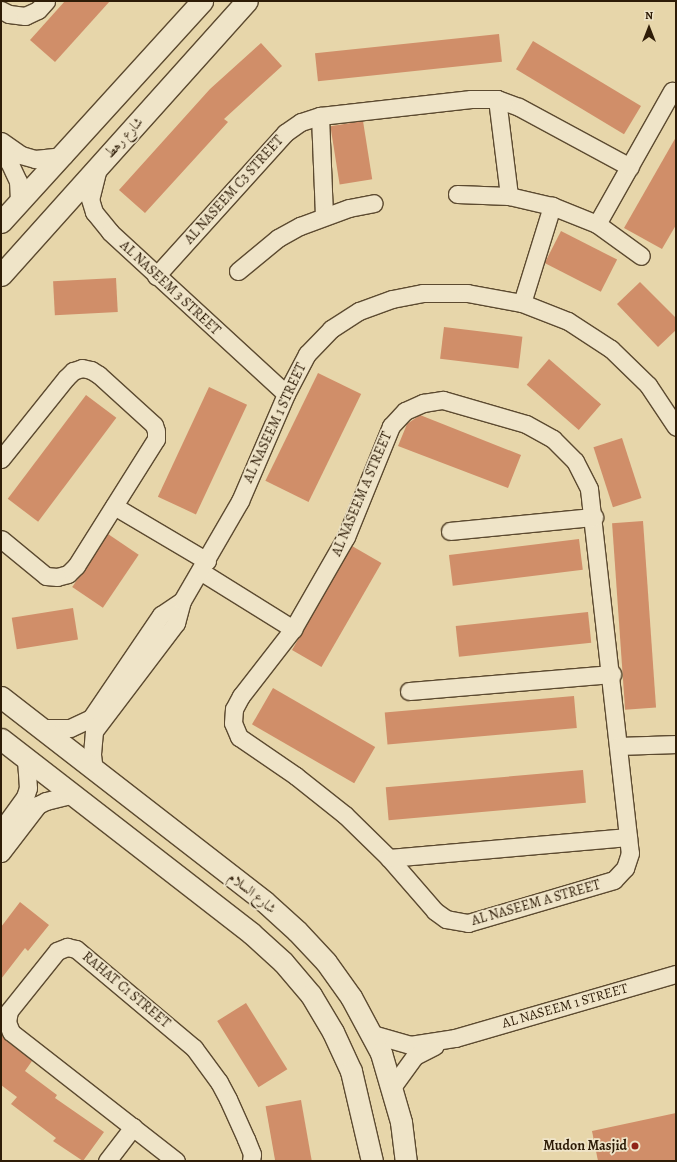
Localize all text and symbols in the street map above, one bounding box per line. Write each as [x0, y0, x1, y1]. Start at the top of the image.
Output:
north arrow [629, 8, 669, 48]
text: N [645, 8, 653, 23]
street label: شارع رهط [101, 114, 147, 162]
street label: AL NASEEM C3 STREET [181, 132, 287, 248]
street label: AL NASEEM 3 STREET [116, 237, 224, 339]
street label: AL NASEEM 1 STREET [240, 360, 310, 486]
street label: AL NASEEM A STREET [328, 429, 396, 559]
street label: شارع السلام [225, 869, 279, 917]
street label: AL NASEEM A STREET [470, 877, 602, 929]
street label: RAHAT C1 STREET [79, 948, 173, 1032]
street label: AL NASEEM 1 STREET [500, 980, 630, 1032]
place label: Mudon Masjid [543, 1138, 627, 1154]
marker: Mudon Masjid [630, 1141, 640, 1151]

